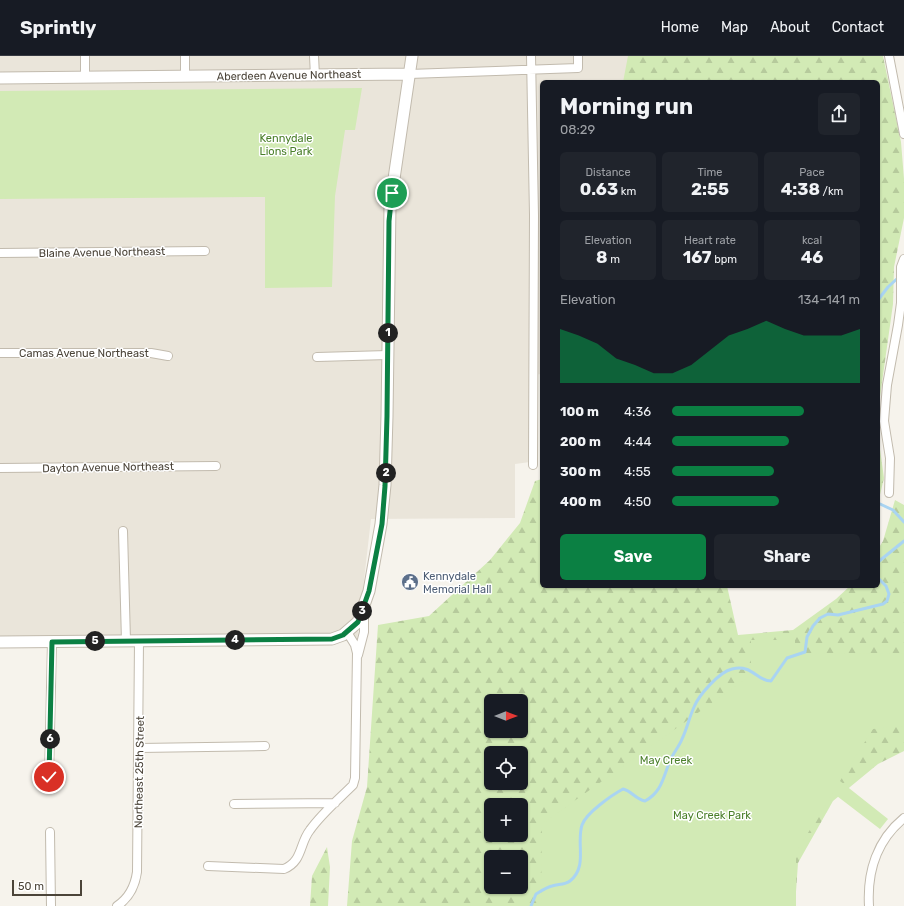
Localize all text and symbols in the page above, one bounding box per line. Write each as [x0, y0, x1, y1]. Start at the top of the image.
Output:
text: Sprintly [20, 16, 96, 39]
text: Home [661, 19, 699, 36]
text: Map [721, 19, 748, 36]
text: About [770, 19, 810, 36]
text: Contact [832, 19, 884, 36]
street label: Aberdeen Avenue Northeast [217, 68, 362, 83]
text: Morning run [560, 93, 693, 120]
button: share [818, 93, 860, 135]
text: 08:29 [560, 122, 595, 137]
park label: Kennydale Lions Park [259, 132, 313, 158]
text: Distance [585, 166, 631, 179]
text: Time [698, 166, 722, 179]
text: Pace [799, 166, 825, 179]
pin [375, 176, 409, 210]
text: 0.63 [580, 179, 618, 199]
text: 2:55 [691, 179, 729, 199]
text: 4:38 [781, 179, 820, 199]
icon: arrive [381, 182, 403, 204]
text: km [618, 185, 636, 198]
text: /km [820, 185, 843, 198]
text: Elevation [584, 234, 632, 247]
text: Heart rate [684, 234, 736, 247]
text: kcal [802, 234, 822, 247]
street label: Blaine Avenue Northeast [39, 245, 166, 260]
text: 8 [596, 247, 608, 267]
text: 167 [683, 247, 712, 267]
text: 46 [801, 247, 823, 267]
text: m [608, 253, 620, 266]
text: bpm [712, 253, 737, 266]
text: Elevation [560, 292, 616, 307]
text: 134–141 m [798, 292, 860, 307]
pin: 1 [378, 323, 398, 343]
text: 1 [385, 326, 391, 339]
street label: Camas Avenue Northeast [19, 347, 150, 360]
text: 100 m [560, 404, 599, 419]
text: 4:36 [624, 404, 651, 419]
text: 200 m [560, 434, 601, 449]
text: 4:44 [624, 434, 652, 449]
street label: Dayton Avenue Northeast [42, 460, 175, 475]
pin: 2 [376, 463, 396, 483]
text: 300 m [560, 464, 601, 479]
text: 4:55 [624, 464, 651, 479]
text: 2 [382, 466, 390, 479]
text: 400 m [560, 494, 601, 509]
text: 4:50 [624, 494, 651, 509]
button: Save [560, 534, 706, 580]
button: Share [714, 534, 860, 580]
place label: Kennydale Memorial Hall [423, 570, 492, 596]
public building icon: Kennydale Memorial Hall [400, 572, 420, 592]
pin: 3 [352, 601, 372, 621]
text: 3 [358, 604, 366, 617]
pin: 4 [225, 630, 245, 650]
pin: 5 [85, 631, 105, 651]
text: 4 [231, 633, 239, 646]
text: 5 [91, 634, 99, 647]
north arrow [484, 694, 528, 738]
map controls [484, 694, 528, 894]
street label: Northeast 25th Street [132, 715, 147, 828]
pin: 6 [40, 729, 60, 749]
text: 6 [46, 732, 54, 745]
button: locate [484, 746, 528, 790]
park label: May Creek [640, 754, 693, 767]
pin [32, 760, 66, 794]
icon: check [38, 766, 60, 788]
button: + [484, 798, 528, 842]
park label: May Creek Park [673, 809, 751, 822]
button: − [484, 850, 528, 894]
scale bar [12, 878, 82, 897]
text: 50 m [18, 880, 44, 893]

